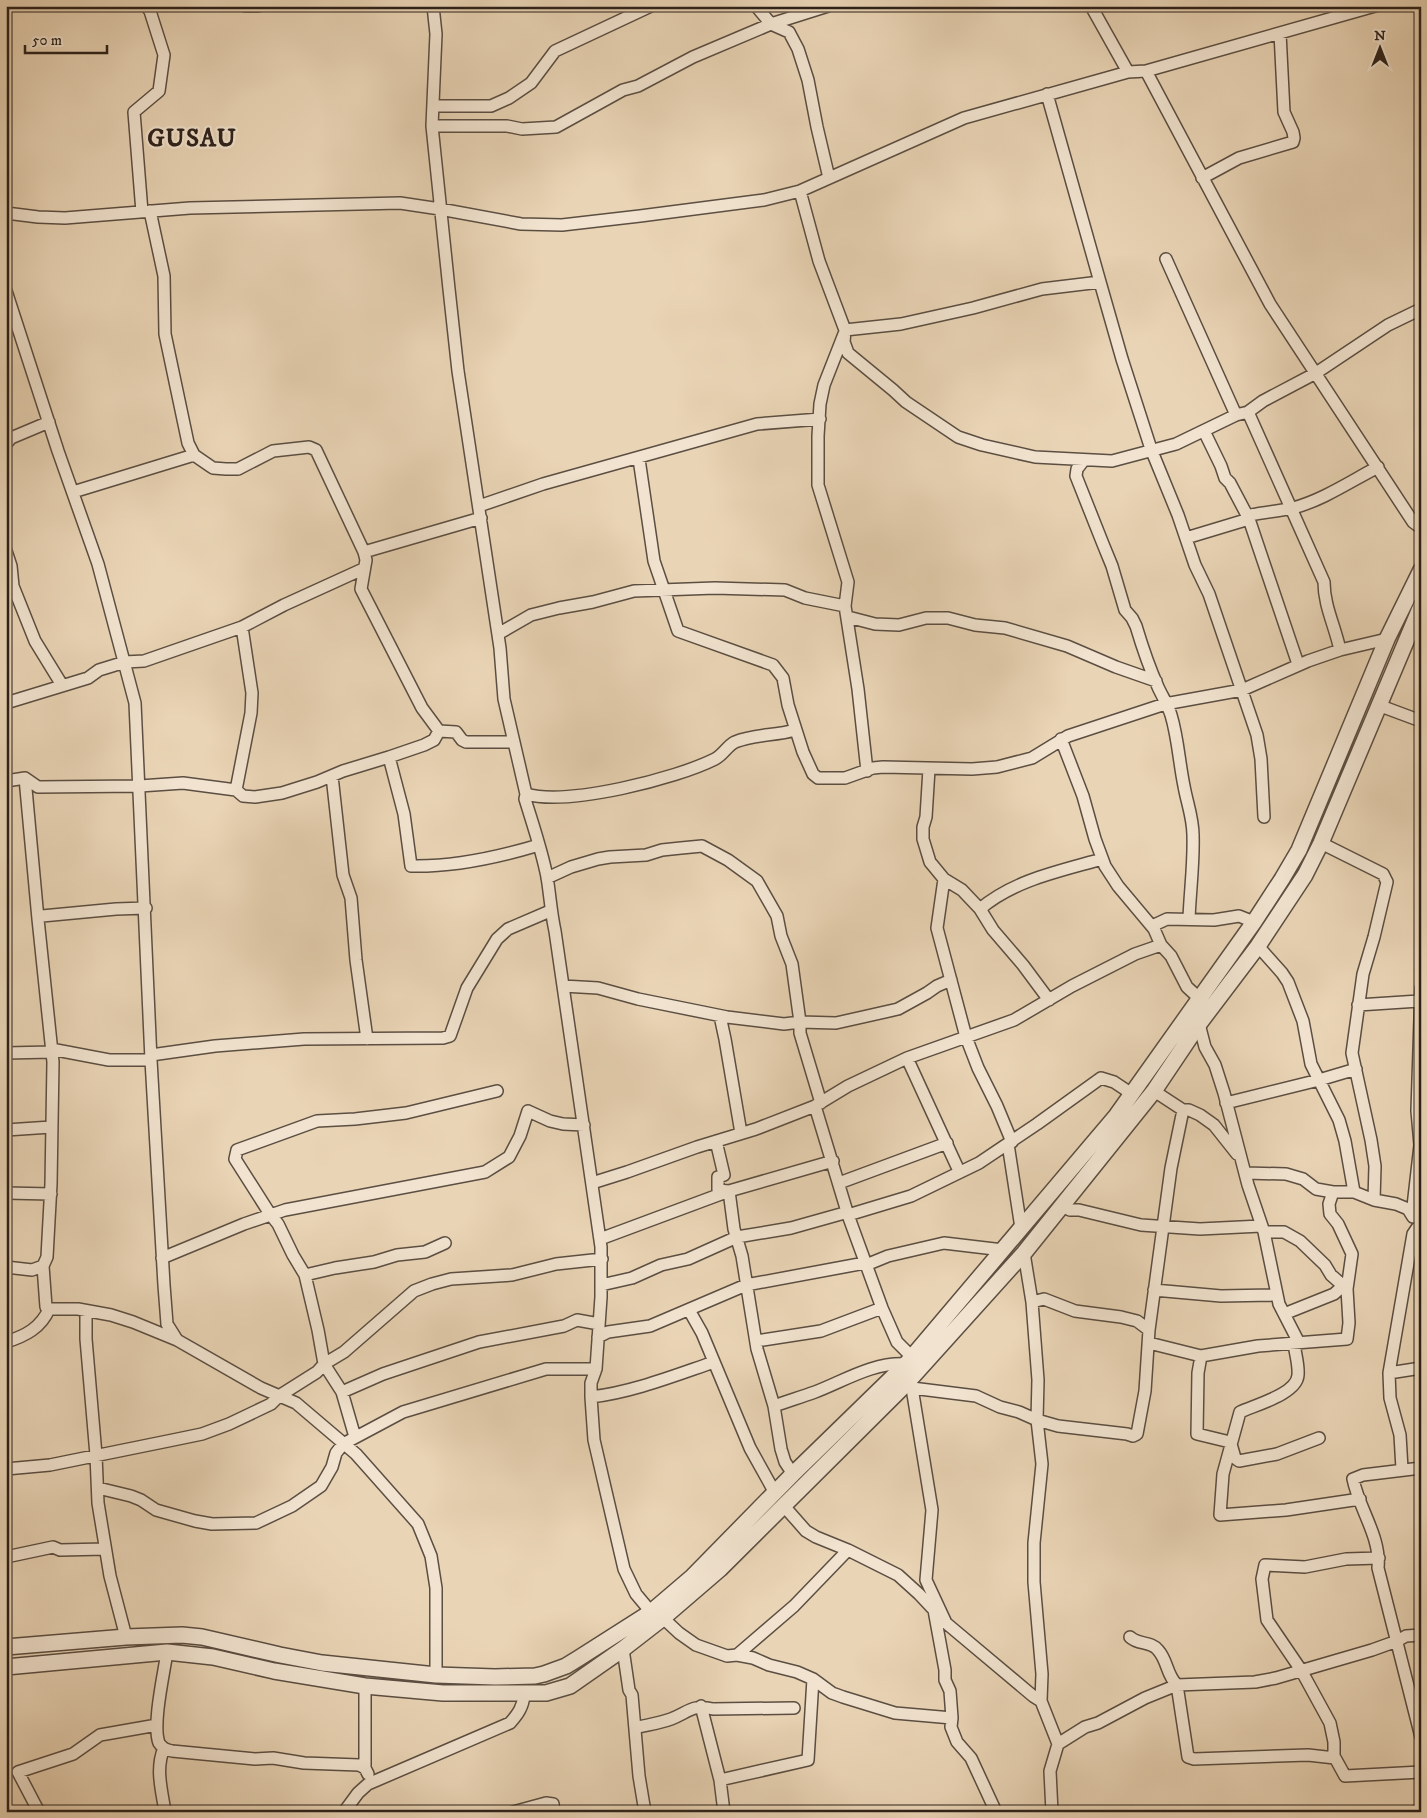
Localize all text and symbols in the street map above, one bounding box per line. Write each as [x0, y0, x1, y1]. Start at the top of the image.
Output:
scale bar [25, 22, 108, 54]
north arrow [1354, 22, 1404, 72]
text: N [1374, 27, 1386, 45]
text: 50 m [32, 31, 62, 50]
district label: GUSAU [147, 123, 237, 154]

